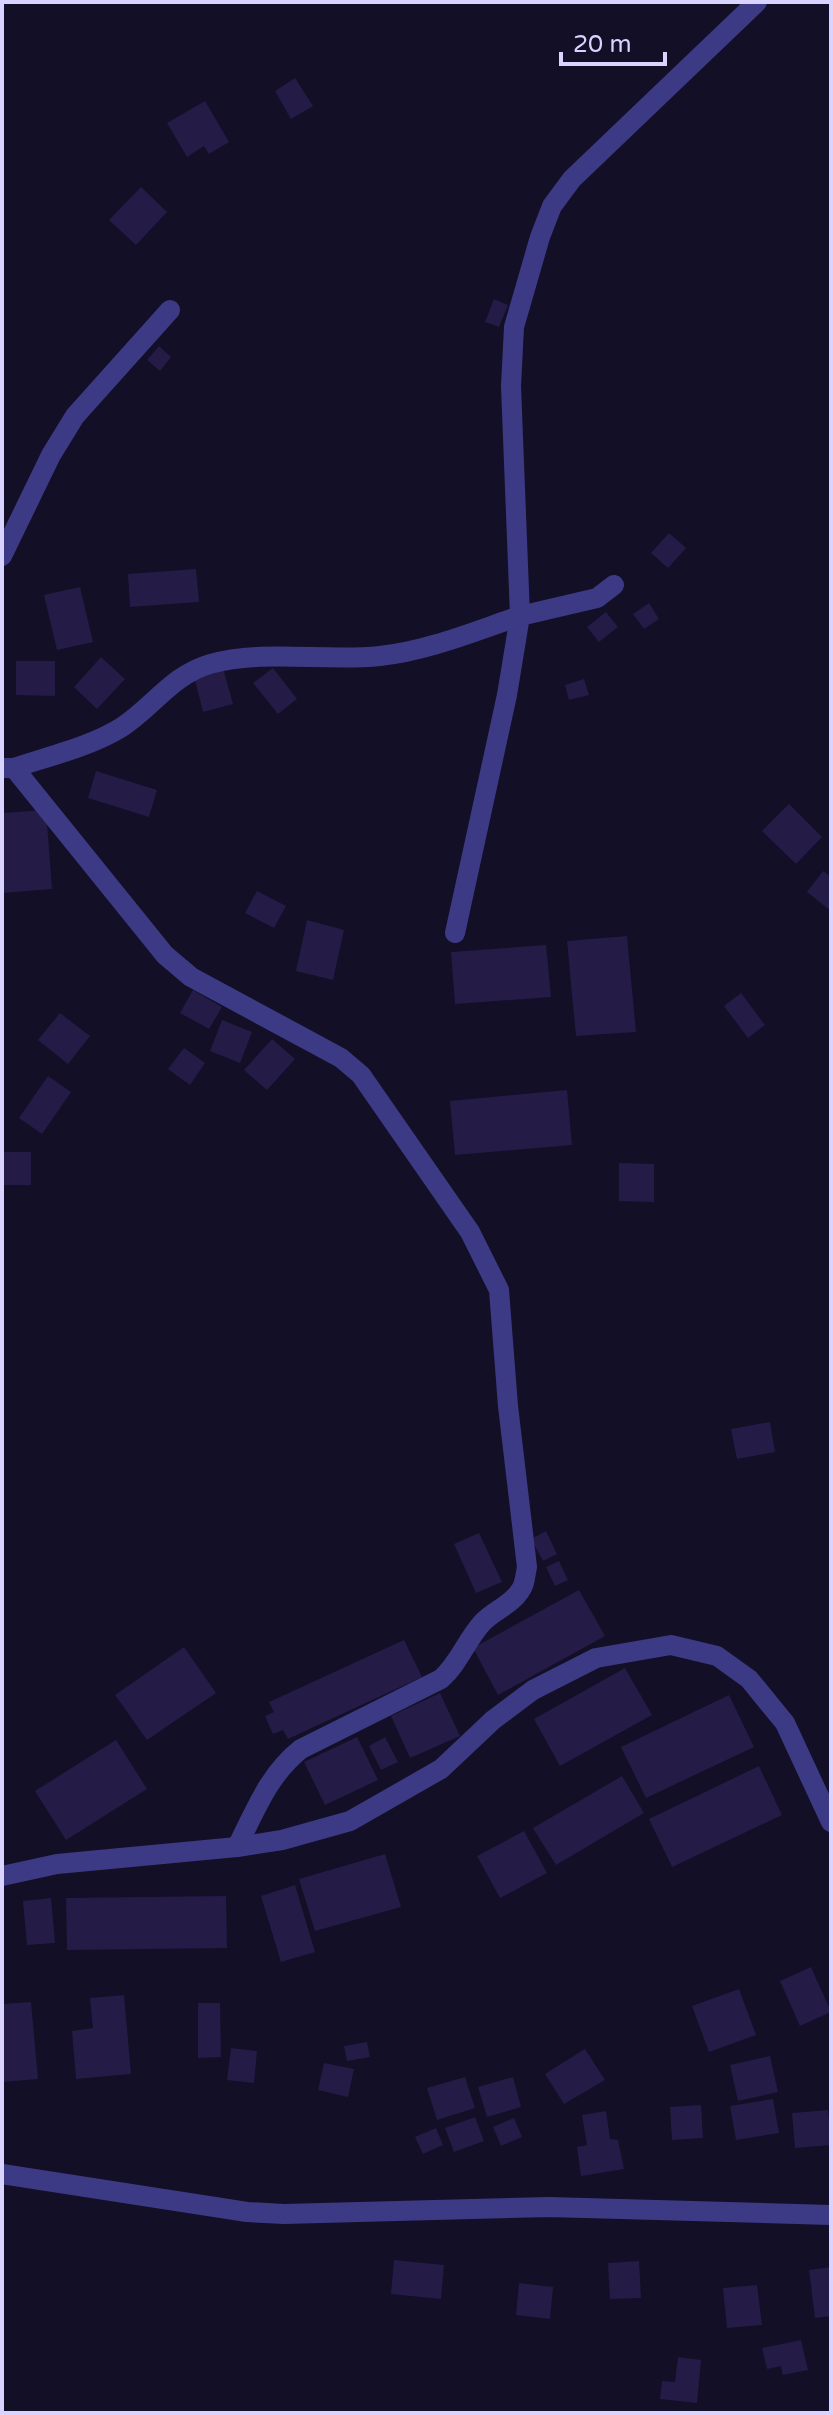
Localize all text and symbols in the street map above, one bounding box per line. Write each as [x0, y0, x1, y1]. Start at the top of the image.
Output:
scale bar [561, 16, 665, 66]
text: 20 m [573, 30, 631, 59]

